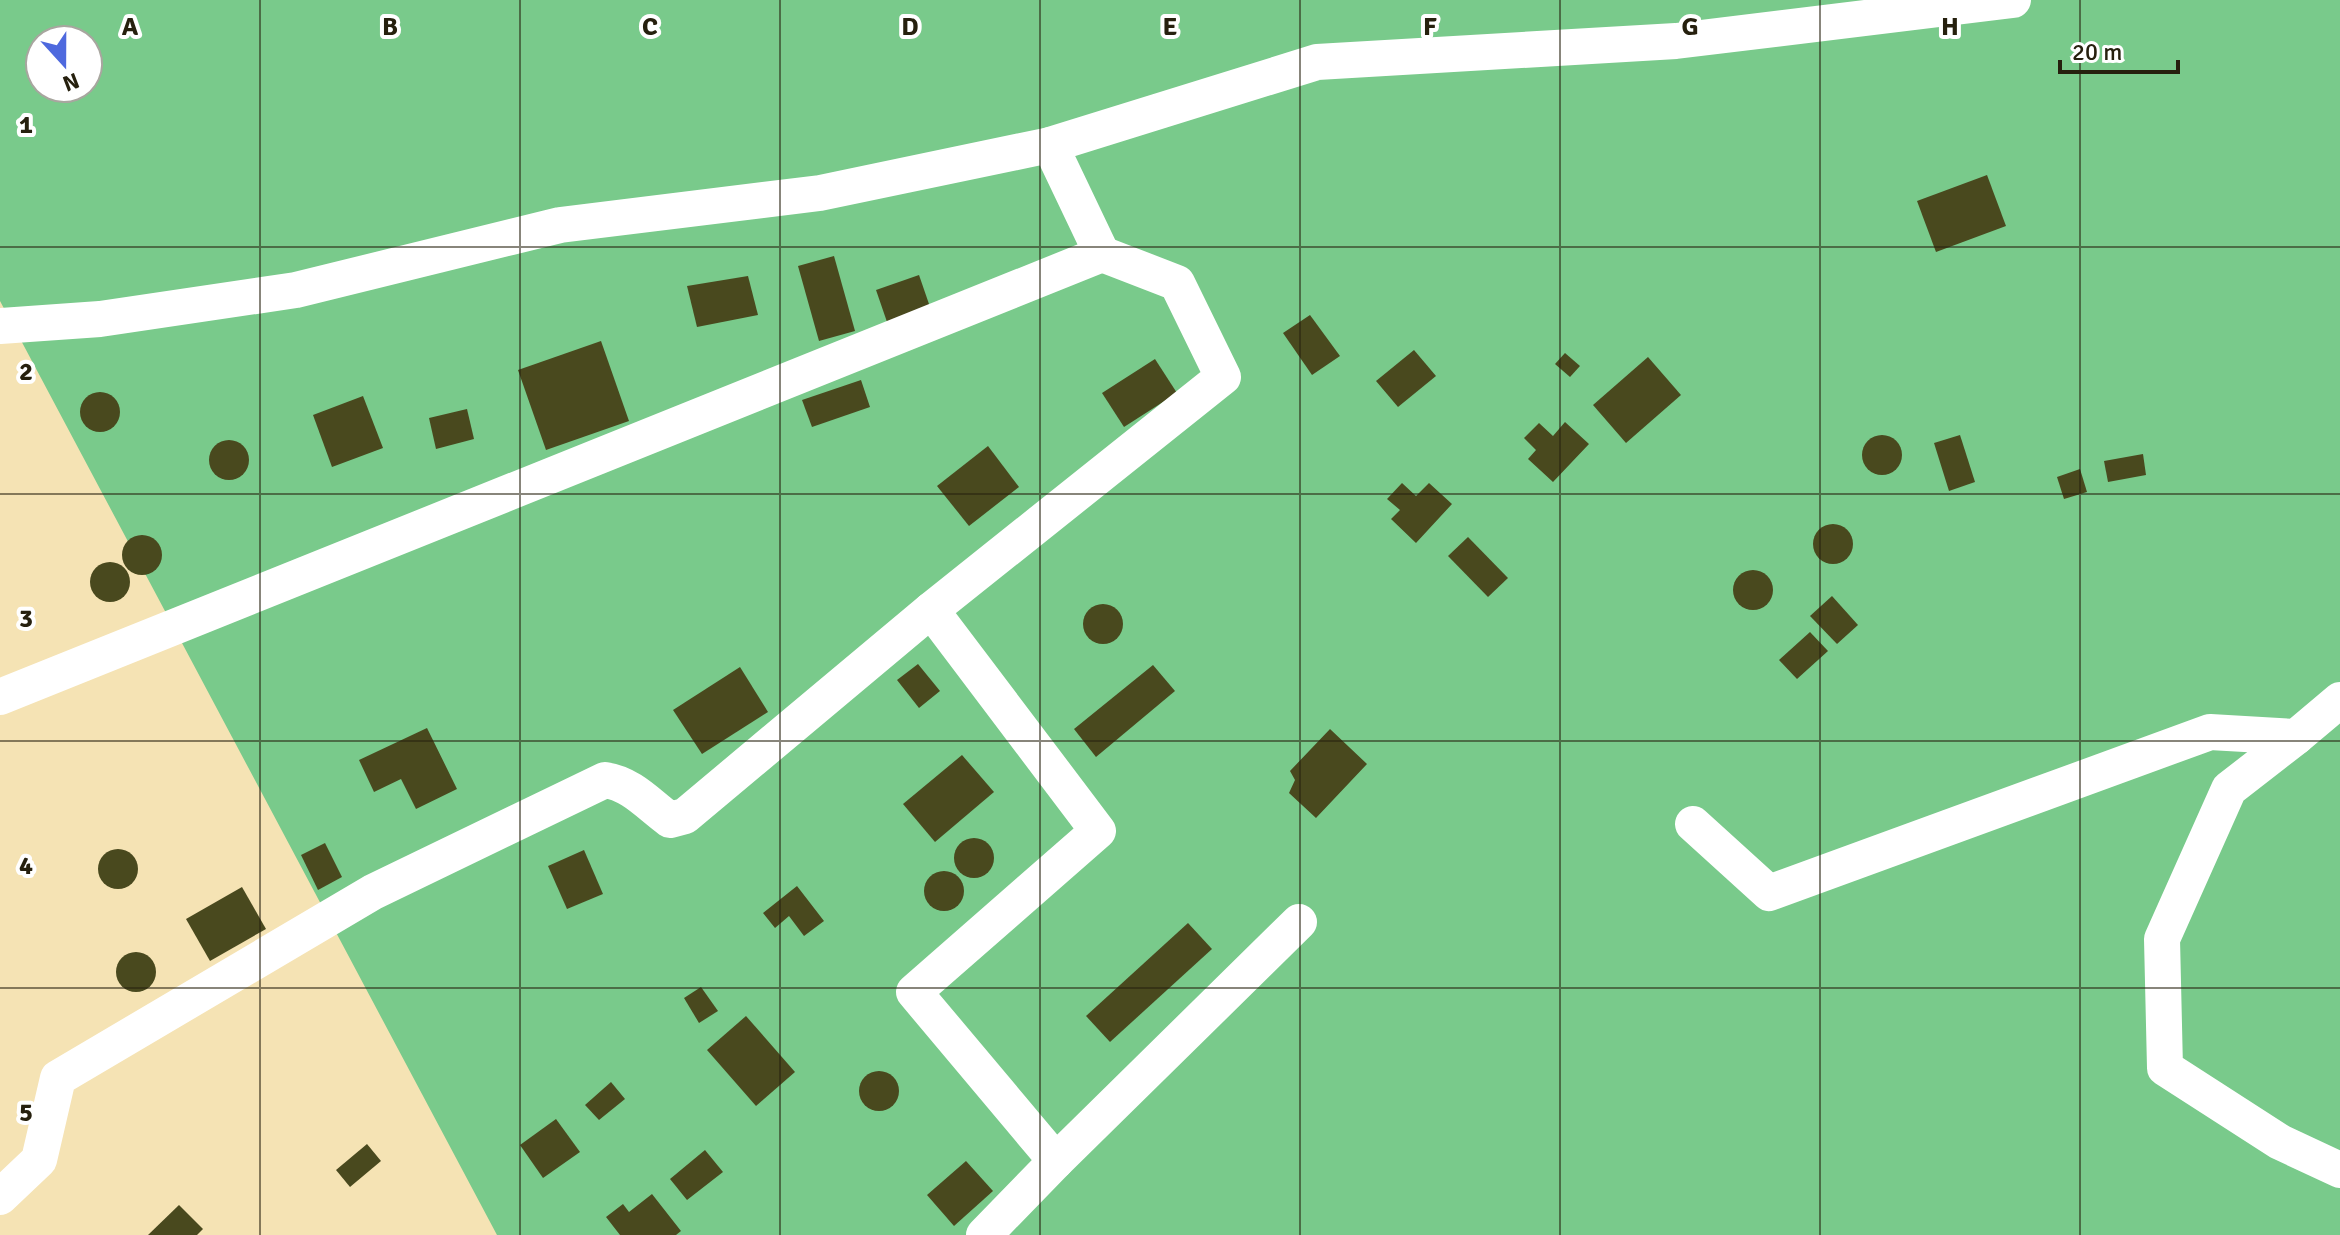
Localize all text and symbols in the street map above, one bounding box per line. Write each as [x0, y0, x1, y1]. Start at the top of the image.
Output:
text: A [122, 11, 139, 43]
text: B [382, 11, 398, 43]
text: C [642, 11, 658, 43]
text: D [901, 11, 919, 43]
text: E [1163, 11, 1177, 43]
text: F [1423, 11, 1437, 43]
text: G [1681, 11, 1699, 43]
text: H [1941, 11, 1959, 43]
north arrow [24, 24, 104, 104]
scale bar [2060, 24, 2178, 74]
text: 20 m [2072, 37, 2122, 67]
text: N [59, 67, 83, 98]
text: 1 [19, 109, 33, 141]
text: 2 [19, 356, 33, 388]
text: 3 [19, 603, 33, 635]
text: 4 [19, 850, 33, 882]
text: 5 [19, 1097, 33, 1129]

